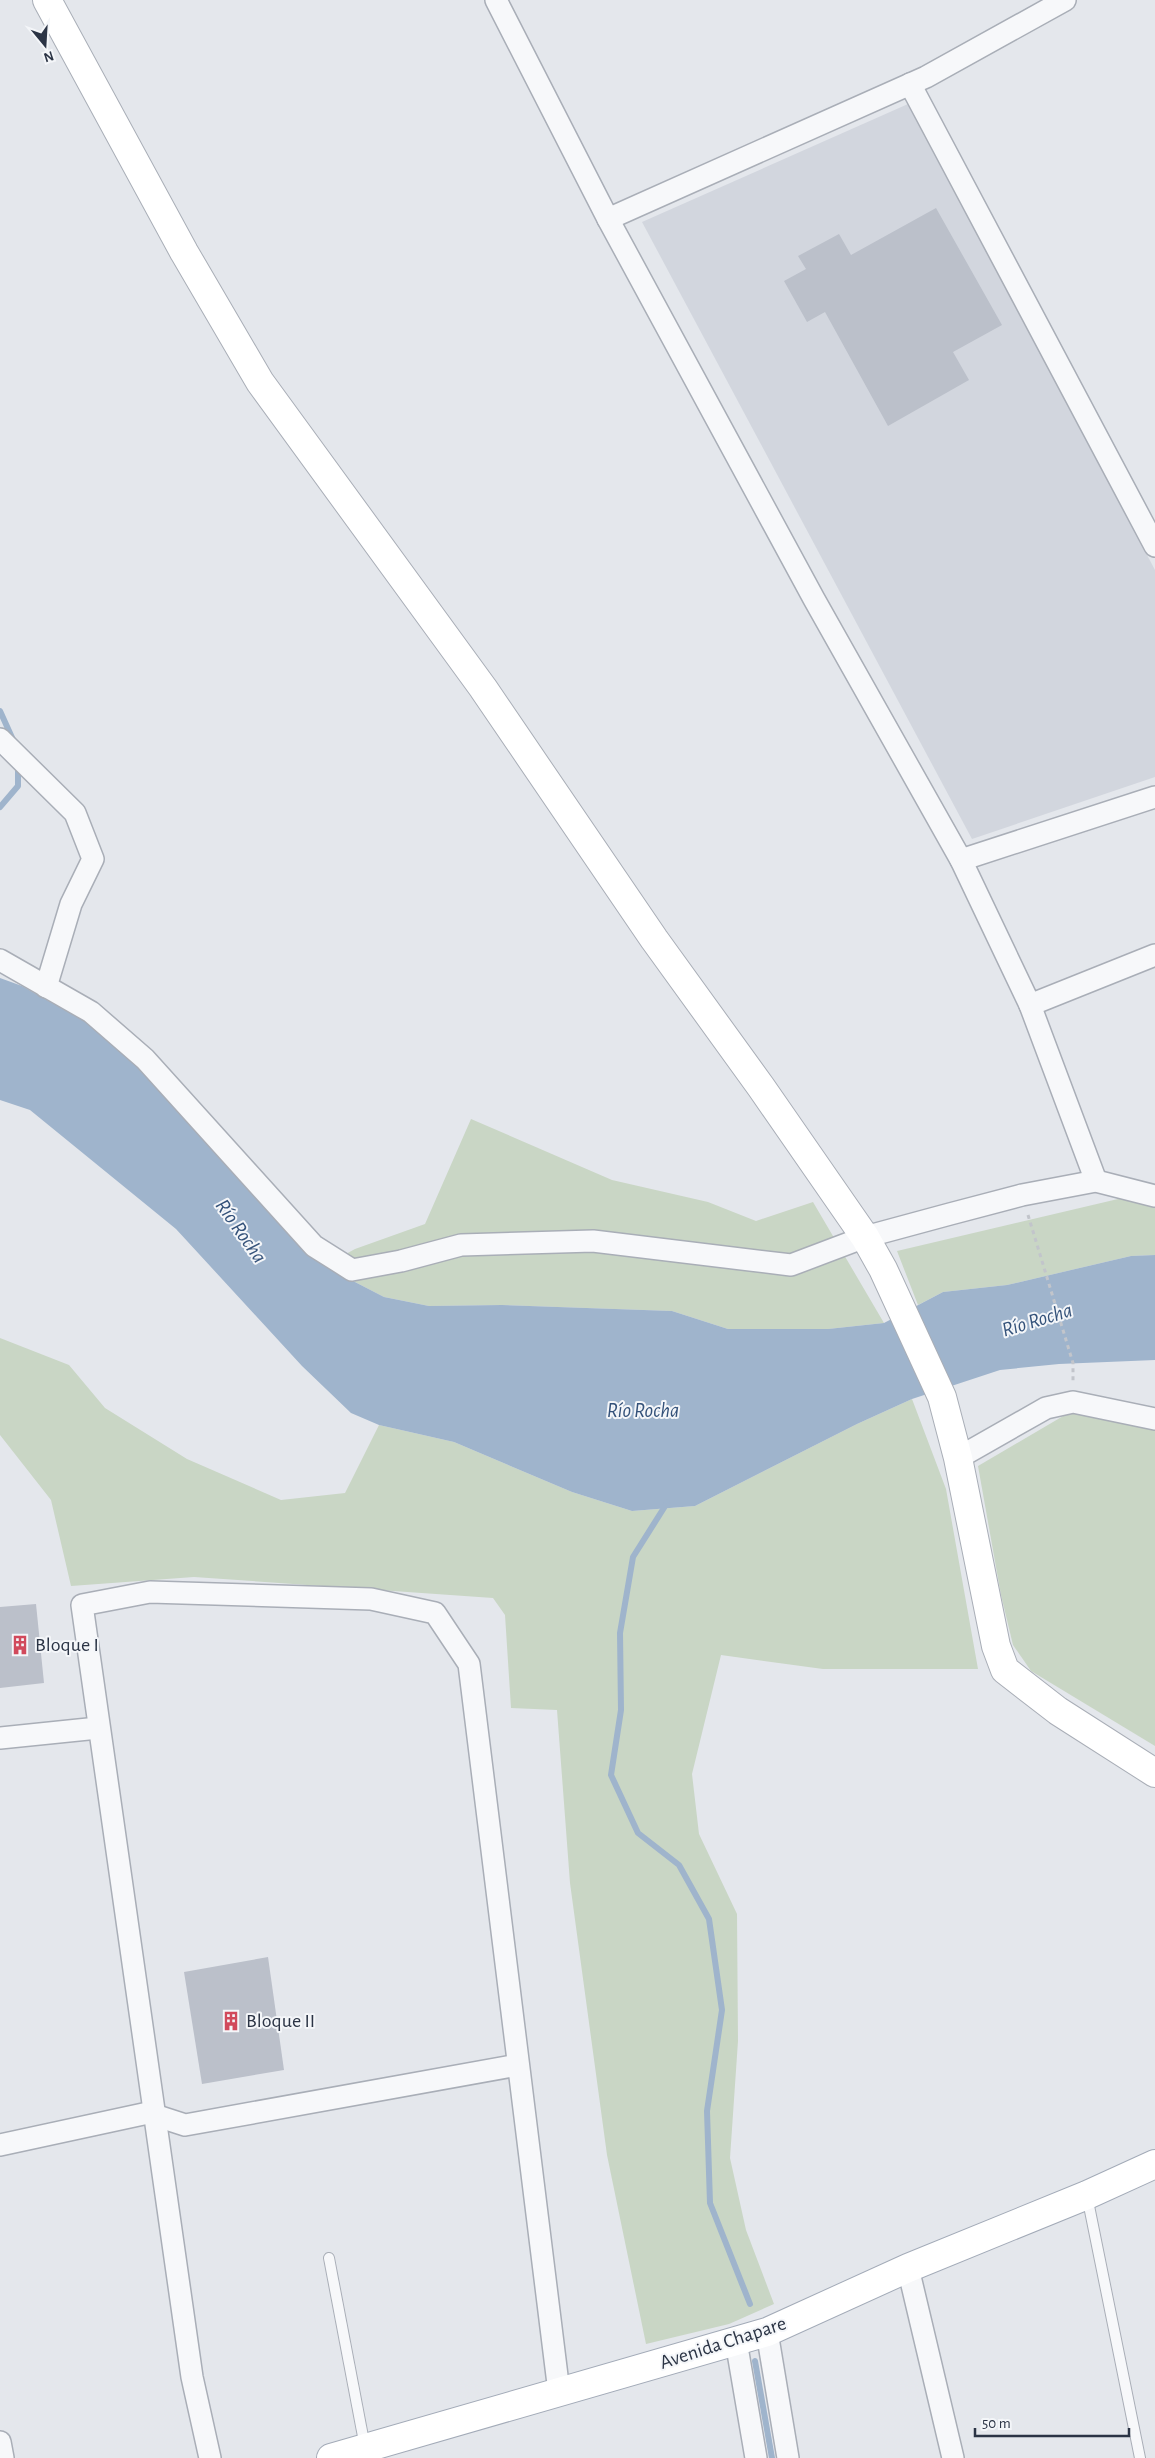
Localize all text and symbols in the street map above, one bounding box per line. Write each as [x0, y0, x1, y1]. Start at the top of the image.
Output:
north arrow [20, 20, 70, 70]
text: N [42, 48, 56, 65]
water label: Río Rocha [212, 1195, 270, 1267]
water label: Río Rocha [999, 1299, 1075, 1341]
water label: Río Rocha [607, 1400, 679, 1421]
building icon: Bloque I [9, 1634, 31, 1656]
place label: Bloque I [35, 1635, 99, 1655]
building icon: Bloque II [220, 2010, 242, 2032]
place label: Bloque II [246, 2011, 315, 2031]
street label: Avenida Chapare [657, 2313, 789, 2373]
scale bar [975, 2406, 1129, 2438]
text: 50 m [982, 2416, 1011, 2431]

